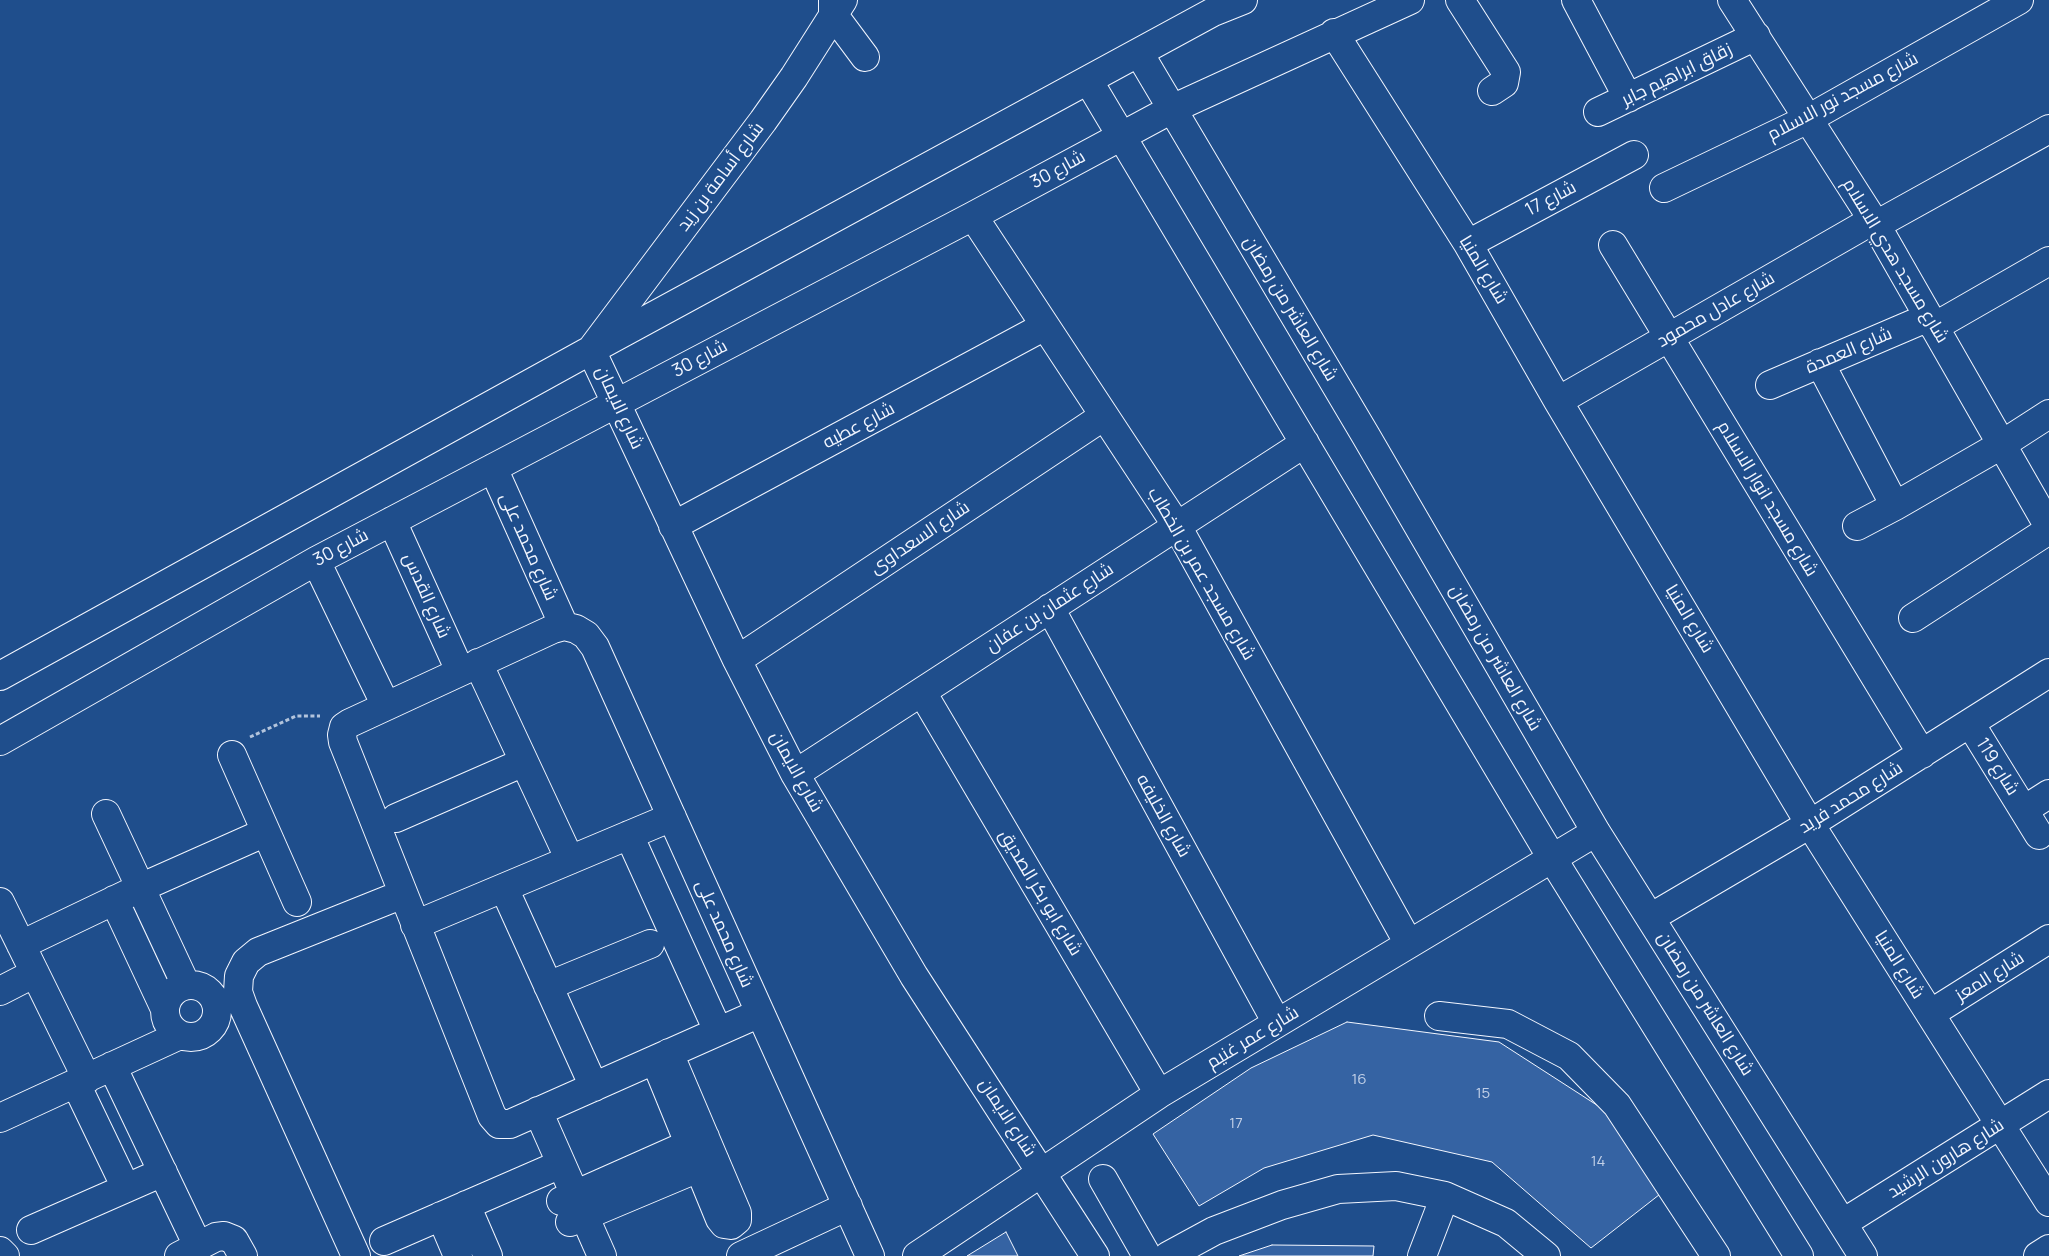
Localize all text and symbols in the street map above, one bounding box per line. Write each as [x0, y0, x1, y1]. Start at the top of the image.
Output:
street label: زقاق ابراهيم جابر [1618, 39, 1736, 111]
street label: شارع مسجد نور الاسلام [1764, 48, 1922, 146]
street label: شارع أسامة بن زيد [673, 118, 769, 236]
street label: شارع 30 [1027, 146, 1089, 194]
street label: شارع مسجد هدي الاسلام [1837, 175, 1953, 347]
street label: شارع 17 [1522, 177, 1580, 221]
street label: شارع المنيا [1454, 232, 1512, 308]
street label: شارع العاشر من رمضان [1238, 233, 1342, 385]
street label: شارع عادل محمود [1653, 268, 1779, 352]
street label: شارع العمدة [1802, 323, 1896, 379]
street label: شارع 30 [669, 336, 731, 382]
street label: شارع الايمان [590, 363, 648, 453]
street label: شارع عطيه [819, 398, 899, 454]
street label: شارع مسجد انوار الاسلام [1712, 417, 1822, 581]
street label: شارع مسجد عمر بن الخطاب [1143, 484, 1259, 664]
street label: شارع محمد على [495, 490, 561, 604]
street label: شارع السعداوى [866, 497, 974, 579]
street label: شارع 30 [310, 525, 372, 571]
street label: شارع القدس [398, 550, 454, 642]
street label: شارع عثمان بن عفان [982, 559, 1118, 657]
street label: شارع العاشر من رمضان [1444, 581, 1546, 735]
street label: شارع المنيا [1660, 581, 1718, 657]
street label: شارع الايمان [765, 728, 827, 816]
street label: شارع 119 [1971, 734, 2023, 800]
street label: شارع محمد فريد [1795, 757, 1907, 839]
street label: شارع الخليفه [1131, 771, 1195, 861]
street label: شارع ابو بكر الصديق [994, 826, 1086, 960]
street label: شارع محمد على [691, 877, 757, 991]
street label: شارع المنيا [1870, 927, 1928, 1003]
street label: شارع العاشر من رمضان [1652, 928, 1758, 1080]
street label: شارع المعز [1952, 947, 2028, 1007]
street label: شارع عمر غنيم [1203, 1002, 1303, 1074]
house number: 16 [1351, 1071, 1367, 1089]
street label: شارع الايمان [974, 1075, 1040, 1161]
house number: 15 [1476, 1085, 1490, 1103]
house number: 17 [1229, 1115, 1243, 1133]
street label: شارع هارون الرشيد [1884, 1115, 2008, 1203]
house number: 14 [1591, 1153, 1605, 1171]

